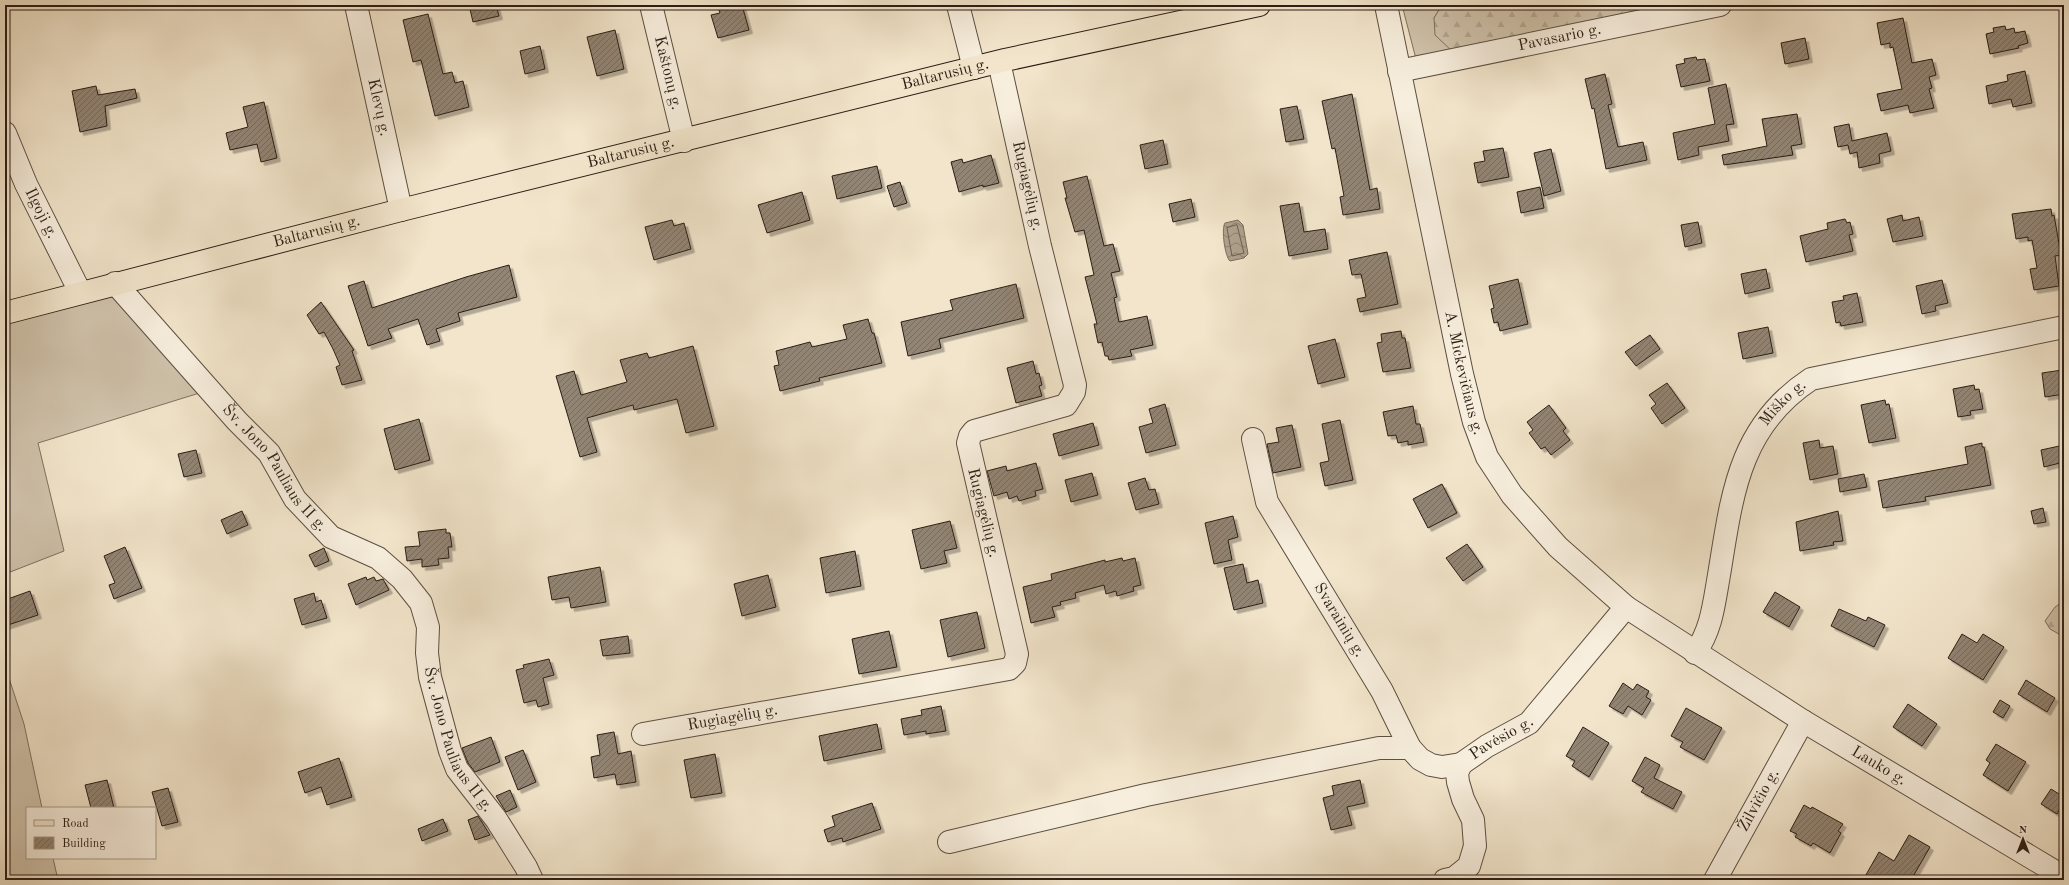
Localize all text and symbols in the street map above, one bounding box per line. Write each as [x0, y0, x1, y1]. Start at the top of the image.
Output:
street label: Pavasario g. [1517, 22, 1603, 54]
street label: Kaštonų g. [651, 35, 684, 112]
street label: Baltarusių g. [900, 56, 991, 93]
street label: Klevų g. [364, 77, 393, 138]
street label: Baltarusių g. [586, 134, 676, 171]
street label: Rugiagėlių g. [1009, 140, 1045, 232]
street label: Ilgoji g. [21, 186, 60, 241]
street label: Baltarusių g. [271, 213, 362, 251]
street label: A. Mickevičiaus g. [1441, 310, 1486, 437]
street label: Miško g. [1757, 377, 1809, 429]
street label: Šv. Jono Pauliaus II g. [219, 399, 330, 535]
street label: Rugiagėlių g. [964, 467, 1002, 559]
street label: Svarainių g. [1310, 580, 1368, 660]
street label: Šv. Jono Pauliaus II g. [421, 665, 496, 815]
street label: Rugiagėlių g. [686, 702, 779, 734]
street label: Pavėsio g. [1467, 715, 1537, 763]
street label: Lauko g. [1848, 744, 1909, 789]
street label: Žilvičio g. [1732, 766, 1783, 834]
legend [26, 807, 156, 859]
text: Road [62, 818, 89, 830]
north arrow [2003, 819, 2043, 859]
text: N [2019, 825, 2028, 836]
text: Building [62, 838, 106, 850]

